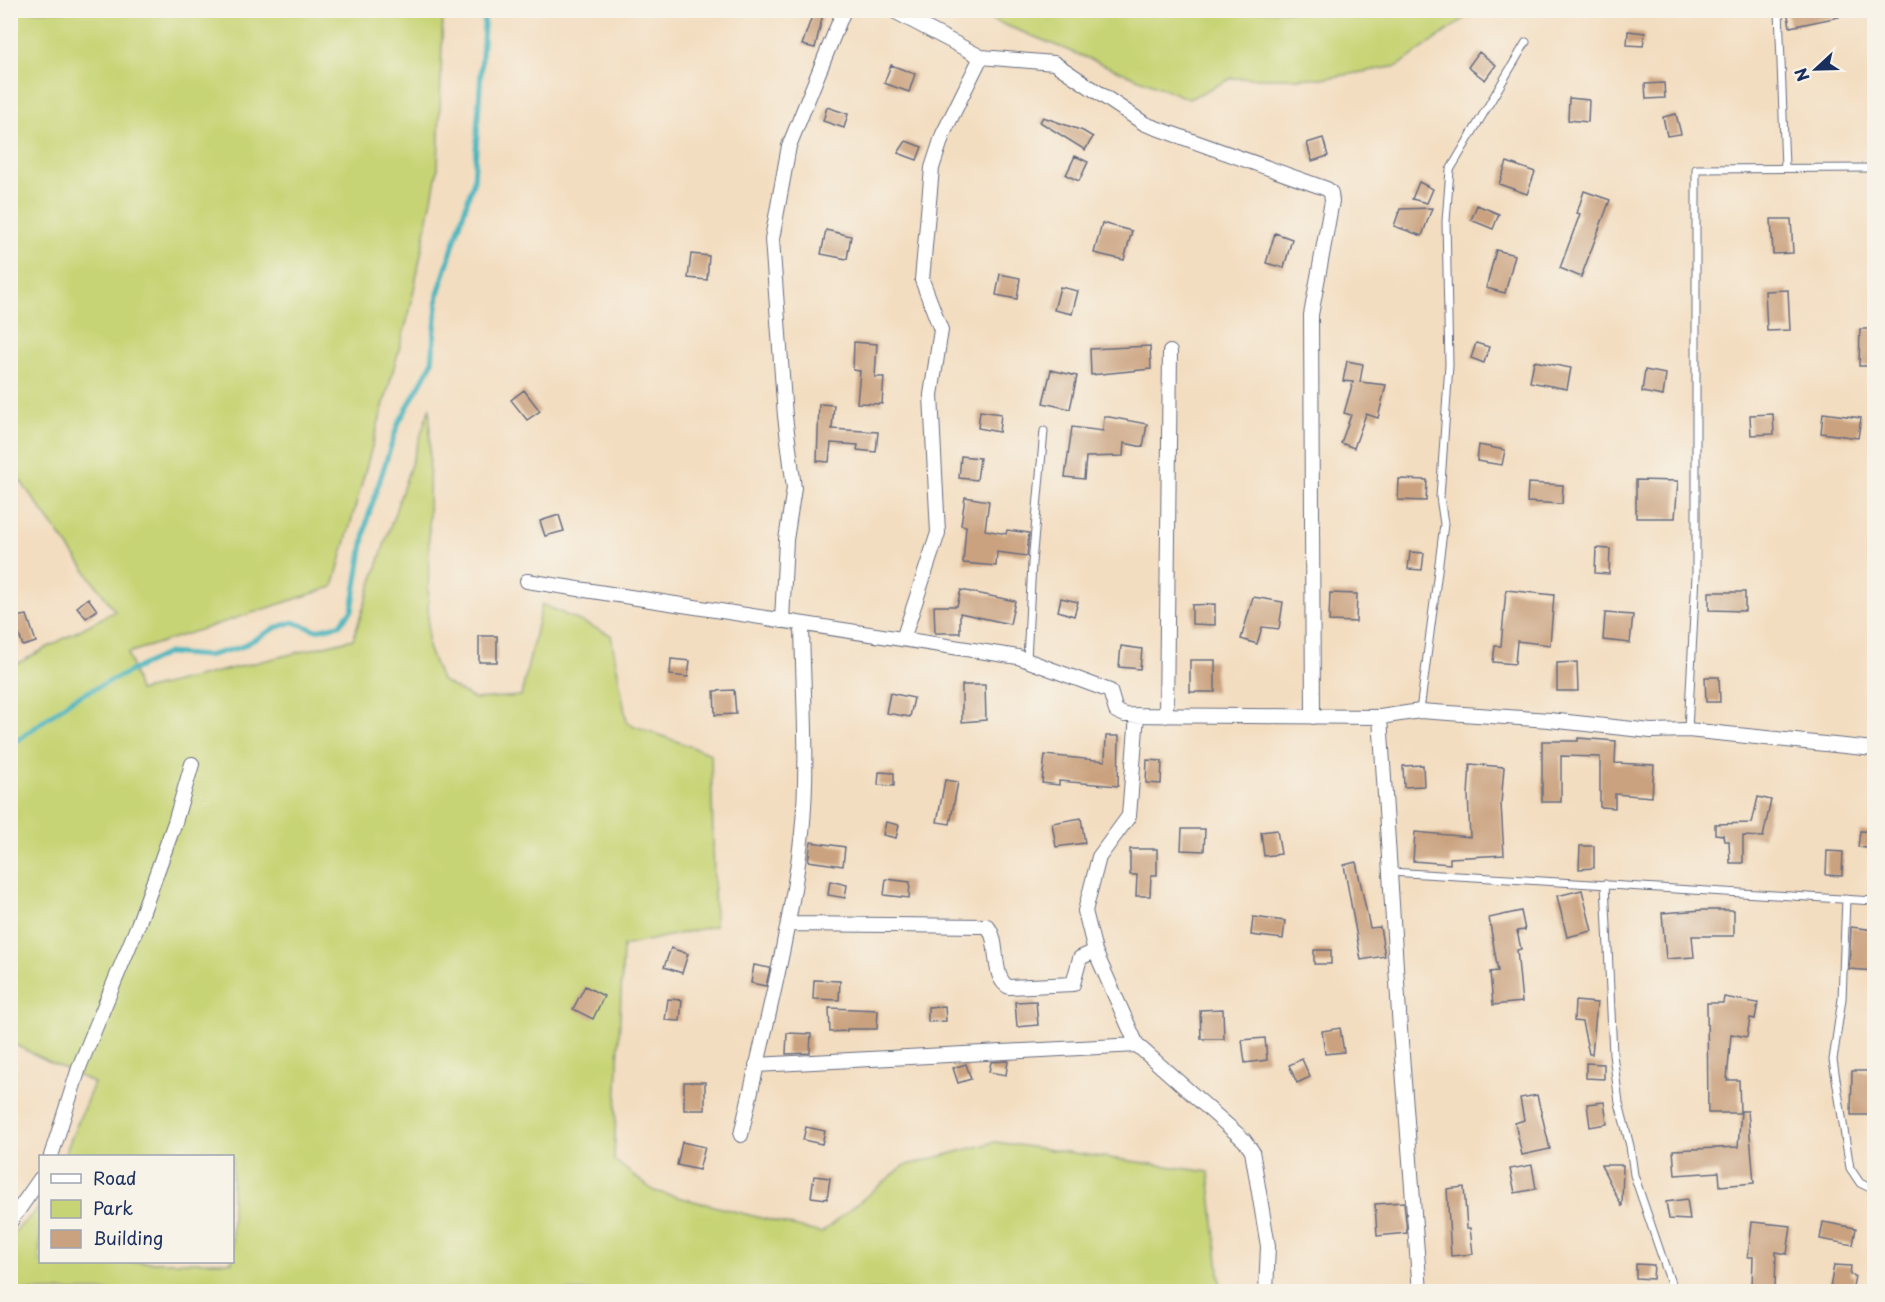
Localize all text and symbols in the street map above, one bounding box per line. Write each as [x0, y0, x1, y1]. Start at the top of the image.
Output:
north arrow [1786, 39, 1846, 99]
text: N [1788, 65, 1815, 85]
legend [39, 1155, 234, 1263]
text: Road [93, 1164, 137, 1191]
text: Park [93, 1194, 133, 1221]
text: Building [93, 1224, 163, 1251]

